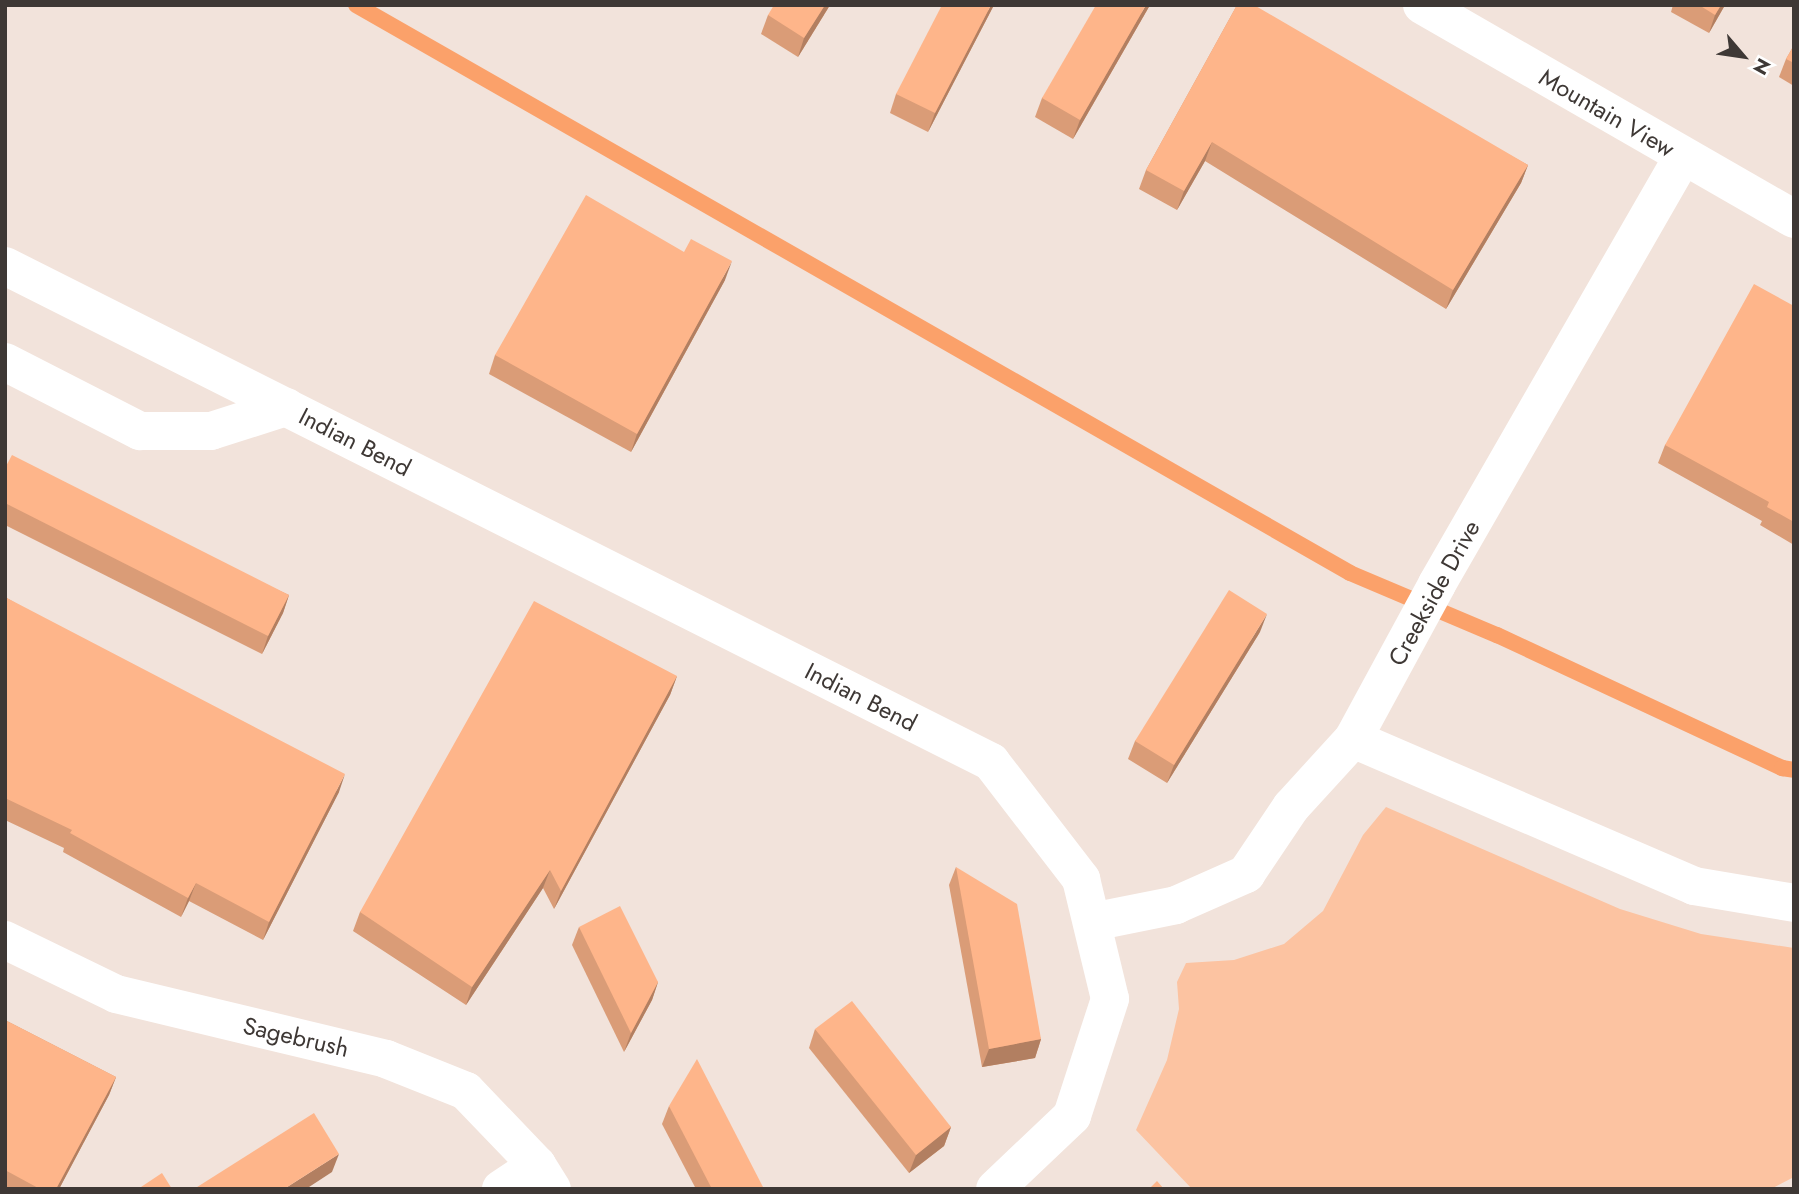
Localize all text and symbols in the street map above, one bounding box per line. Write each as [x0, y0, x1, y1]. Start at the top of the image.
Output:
north arrow [1708, 21, 1778, 91]
text: N [1746, 53, 1777, 80]
street label: Mountain View [1534, 63, 1680, 163]
street label: Indian Bend [294, 402, 416, 482]
street label: Creekside Drive [1382, 515, 1486, 671]
street label: Indian Bend [800, 657, 922, 737]
street label: Sagebrush [240, 1011, 352, 1063]

